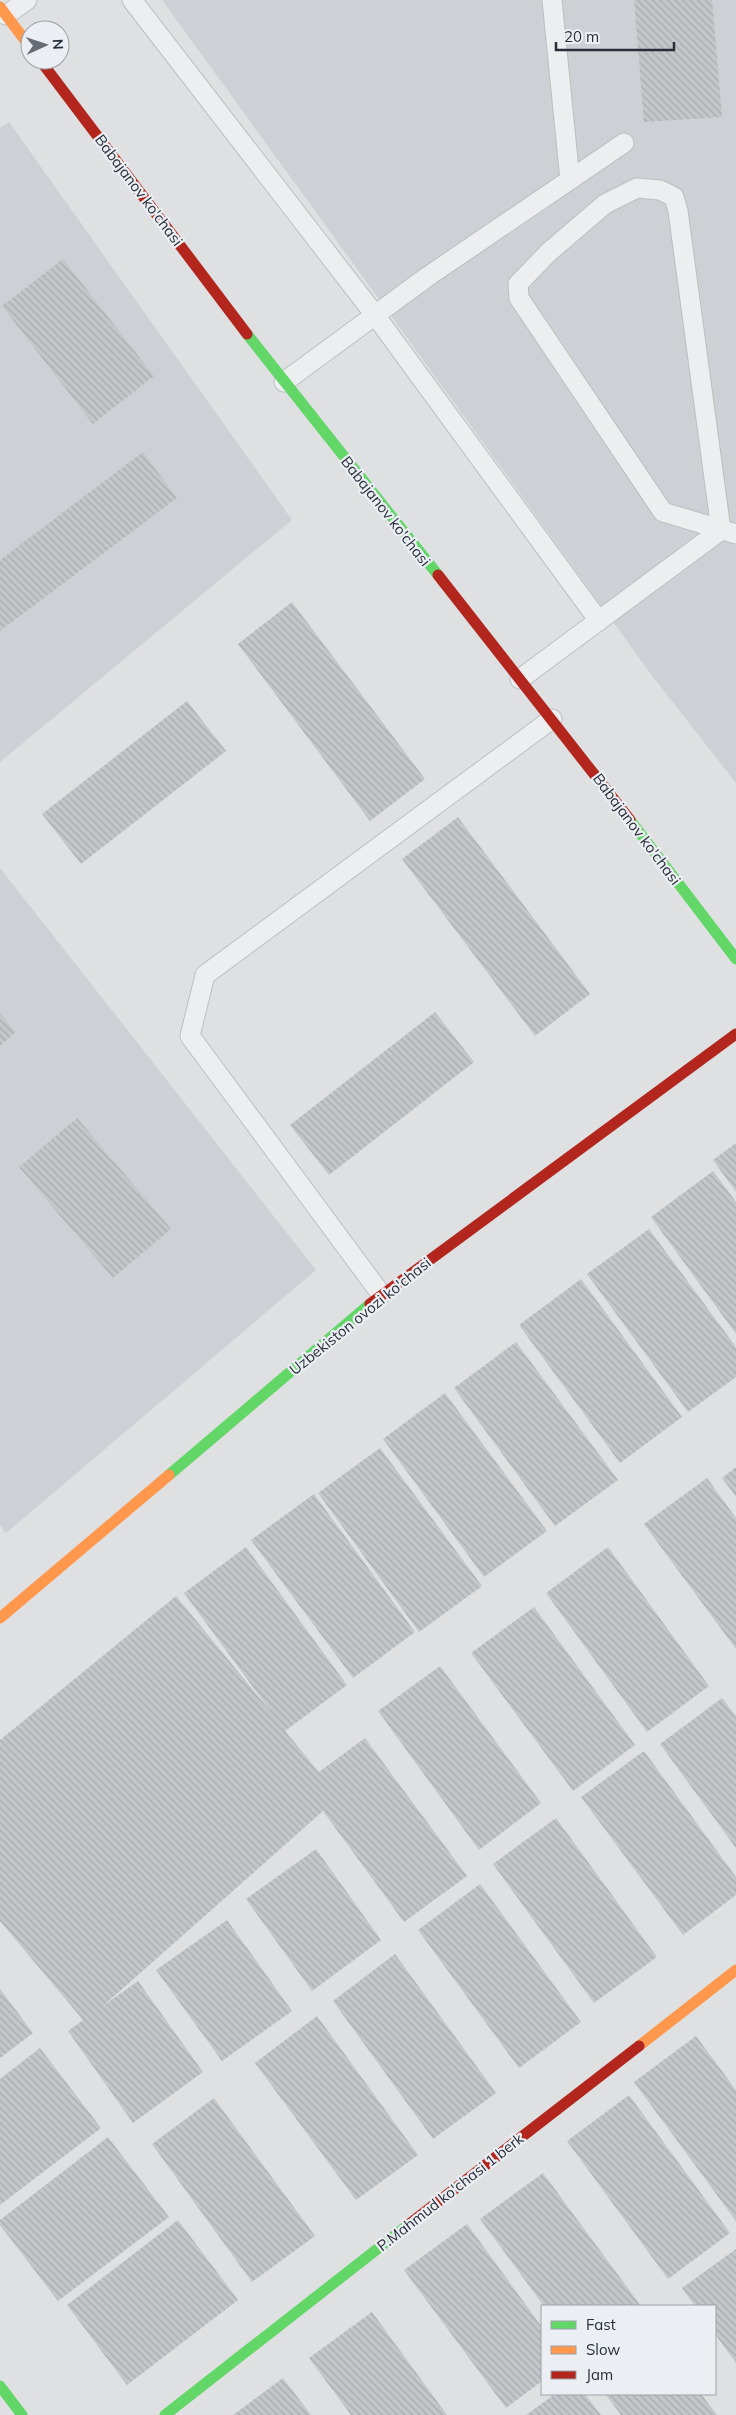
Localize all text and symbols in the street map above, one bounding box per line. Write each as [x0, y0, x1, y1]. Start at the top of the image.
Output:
north arrow [20, 20, 70, 70]
scale bar [556, 20, 674, 52]
text: 20 m [564, 27, 599, 46]
text: N [49, 39, 67, 50]
street label: Babajanov ko'chasi [91, 131, 187, 249]
street label: Babajanov ko'chasi [337, 452, 435, 570]
street label: Babajanov ko'chasi [589, 770, 685, 888]
street label: Uzbekiston ovozi ko'chasi [285, 1253, 435, 1379]
street label: P.Mahmud ko'chasi 1 berk [373, 2129, 527, 2255]
legend [541, 2305, 716, 2395]
text: Fast [586, 2315, 616, 2334]
text: Slow [586, 2340, 620, 2359]
text: Jam [586, 2365, 613, 2384]

